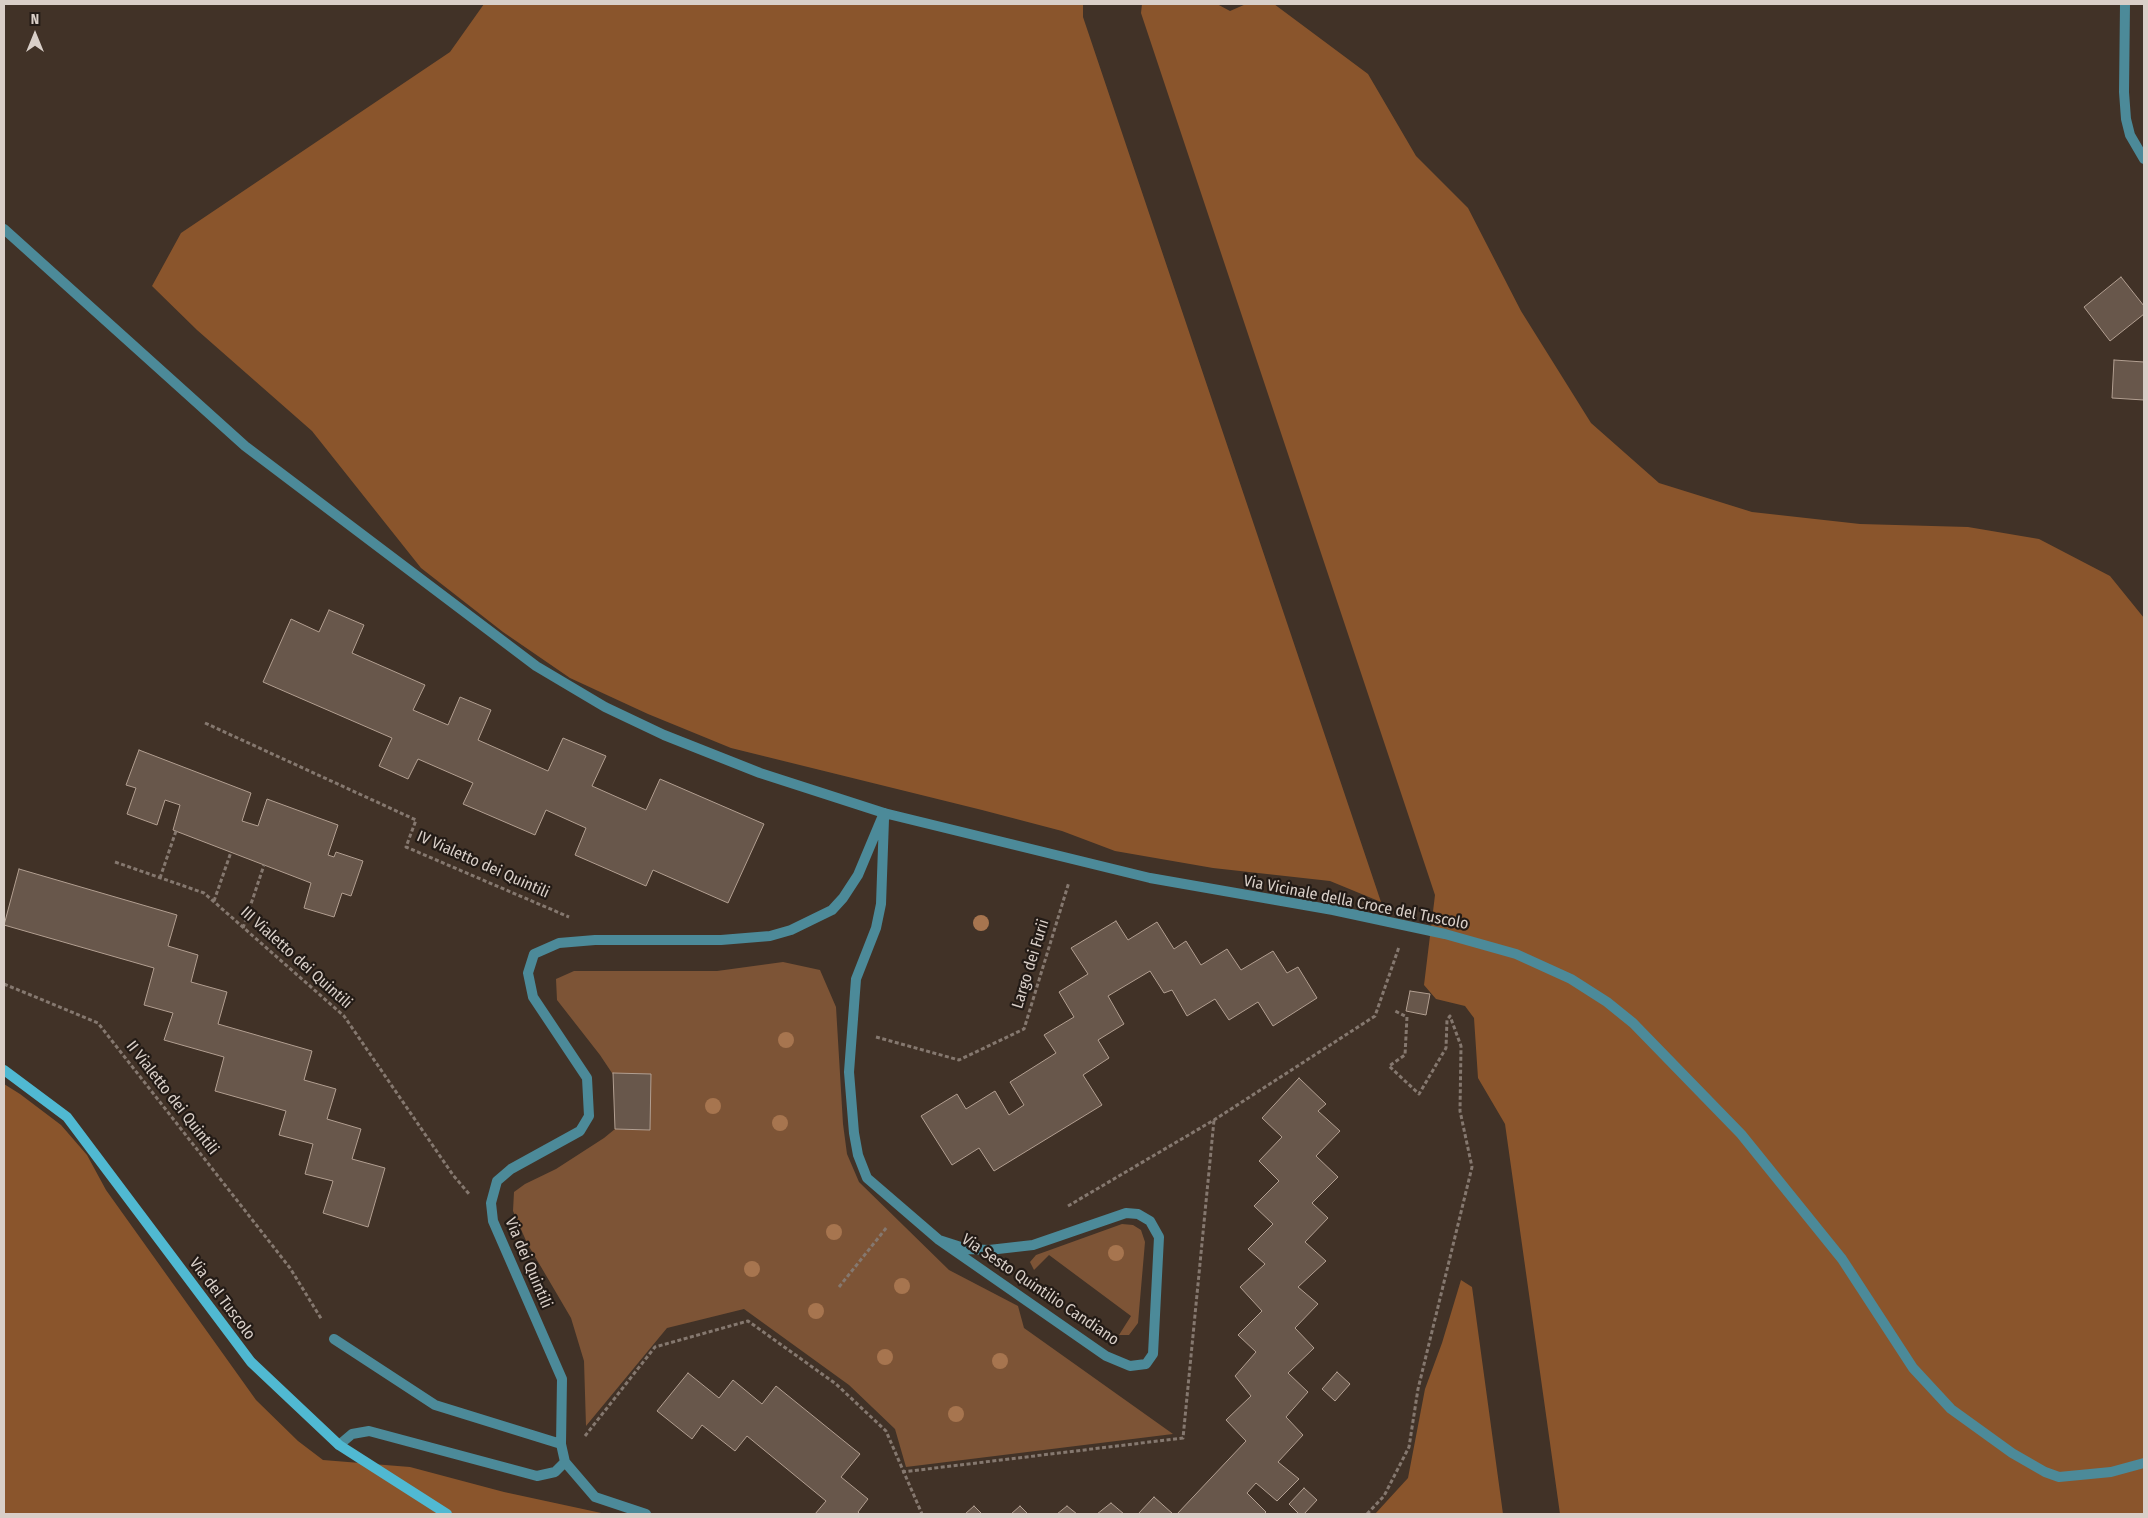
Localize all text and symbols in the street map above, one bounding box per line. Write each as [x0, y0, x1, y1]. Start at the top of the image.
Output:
north arrow [10, 10, 60, 60]
text: N [31, 11, 39, 28]
street label: IV Vialetto dei Quintili [414, 827, 552, 903]
street label: Via Vicinale della Croce del Tuscolo [1242, 872, 1470, 934]
street label: III Vialetto dei Quintili [236, 903, 356, 1013]
street label: Largo dei Furii [1008, 917, 1054, 1011]
street label: II Vialetto dei Quintili [122, 1037, 222, 1159]
street label: Via dei Quintili [500, 1215, 556, 1311]
street label: Via Sesto Quintilio Candiano [958, 1230, 1122, 1350]
street label: Via del Tuscolo [185, 1254, 259, 1344]

